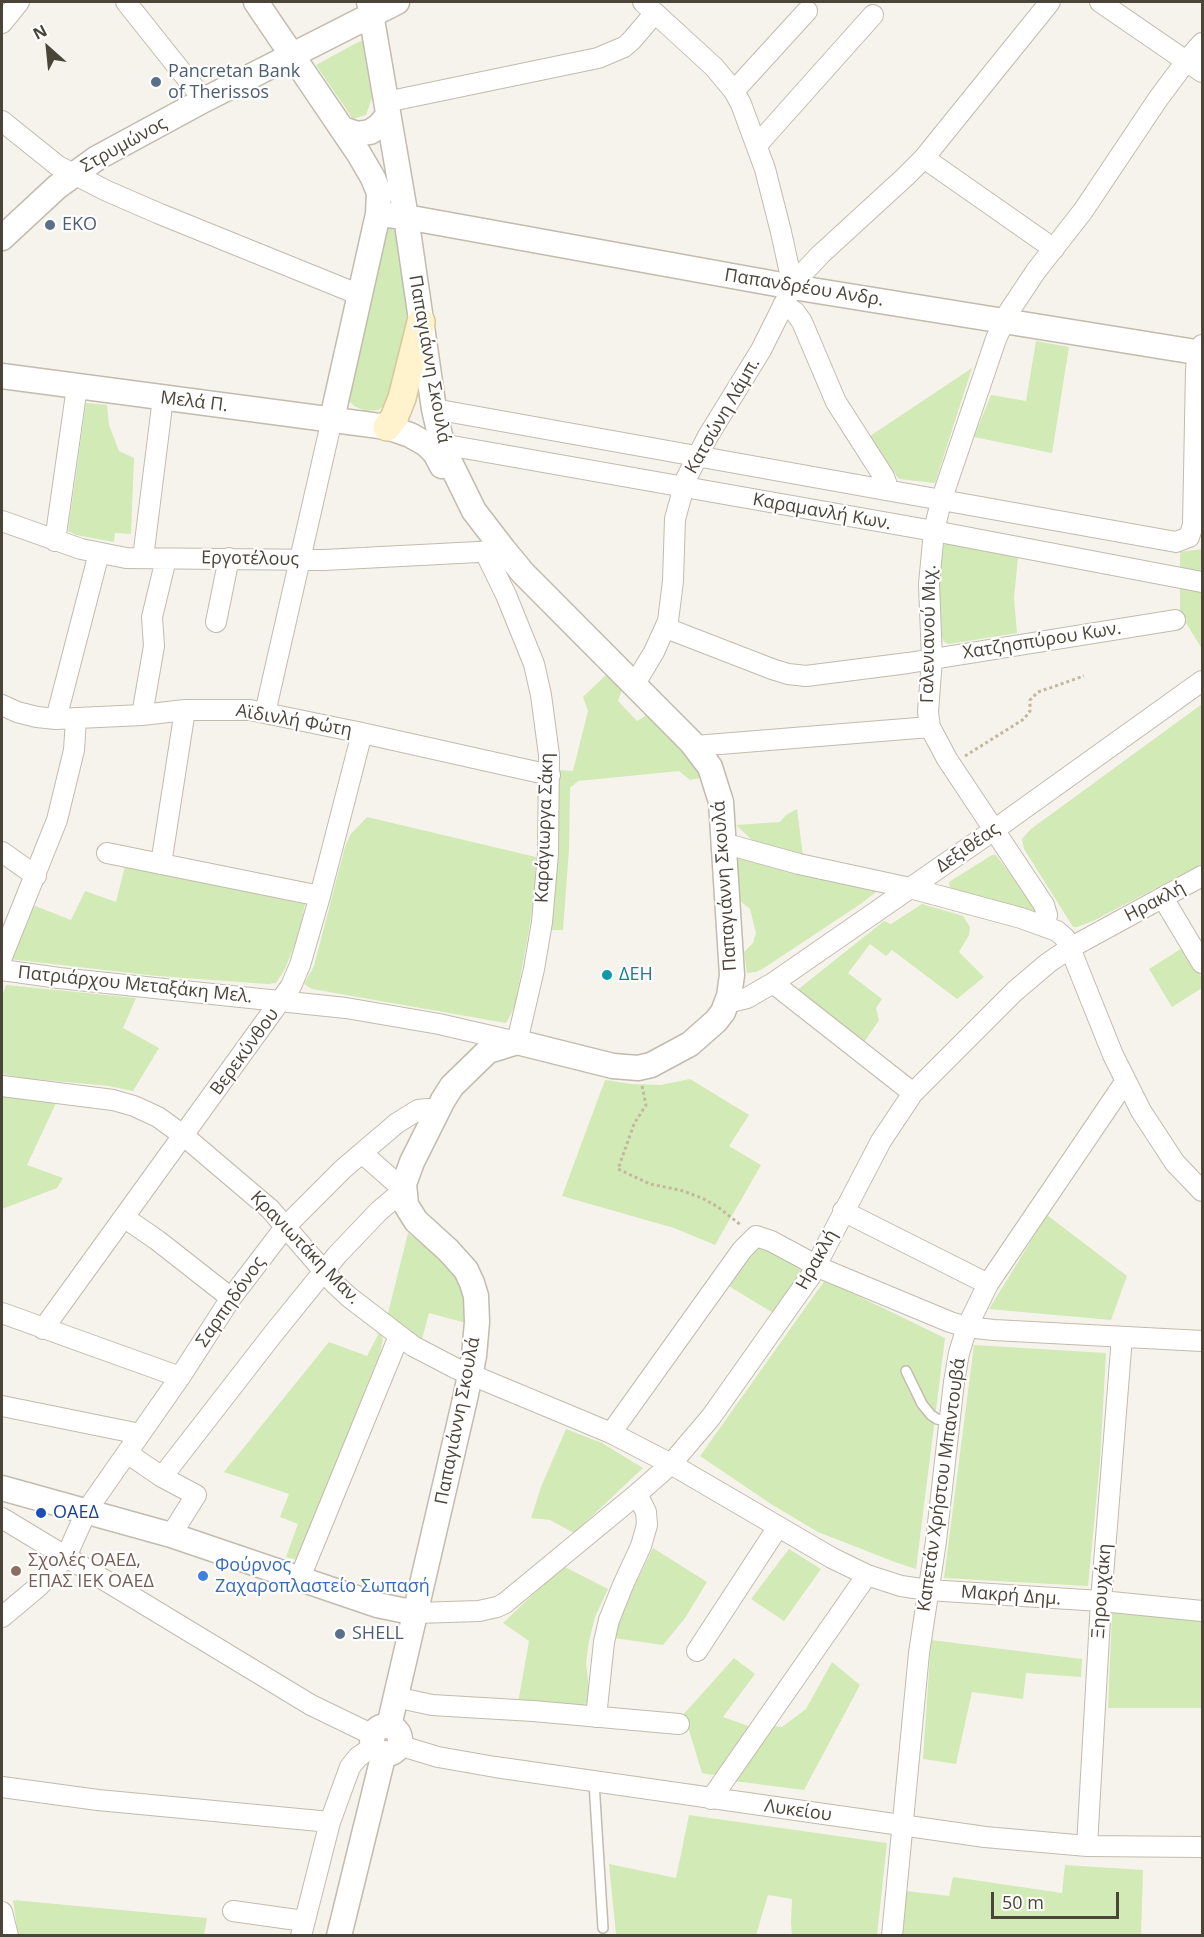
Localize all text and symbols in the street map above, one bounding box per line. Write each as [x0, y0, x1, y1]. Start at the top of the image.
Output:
north arrow [18, 18, 78, 78]
text: N [29, 19, 51, 45]
place label: Pancretan Bank of Therissos [168, 61, 300, 104]
marker: Pancretan Bank of Therissos [149, 75, 163, 89]
street label: Στρυμώνος [77, 113, 171, 177]
place label: EKO [62, 214, 97, 236]
marker: EKO [43, 218, 57, 232]
street label: Παπανδρέου Ανδρ. [723, 265, 885, 311]
street label: Παπαγιάννη Σκουλά [404, 273, 454, 445]
street label: Κατσώνη Λάμπ. [681, 354, 765, 478]
street label: Μελά Π. [159, 387, 229, 417]
street label: Καραμανλή Κων. [751, 489, 893, 535]
street label: Εργοτέλους [201, 547, 299, 571]
street label: Γαλενιανού Μιχ. [917, 565, 941, 703]
street label: Χατζησπύρου Κων. [961, 618, 1123, 664]
street label: Αϊδινλή Φώτη [234, 700, 354, 742]
street label: Καράγιωργα Σάκη [532, 752, 558, 904]
street label: Παπαγιάννη Σκουλά [708, 800, 742, 972]
street label: Δεξιθέας [932, 818, 1004, 878]
street label: Ηρακλή [1121, 877, 1189, 927]
street label: Πατριάρχου Μεταξάκη Μελ. [17, 962, 253, 1008]
place label: ΔΕΗ [619, 964, 653, 986]
marker: ΔΕΗ [600, 968, 614, 982]
street label: Βερεκύνθου [206, 1004, 284, 1100]
street label: Κρανιωτάκη Μαν. [245, 1187, 365, 1309]
street label: Ηρακλή [792, 1226, 842, 1294]
street label: Σαρπηδόνος [192, 1253, 270, 1351]
street label: Παπαγιάννη Σκουλά [431, 1335, 485, 1507]
street label: Καπετάν Χρήστου Μπαντουβά [914, 1357, 970, 1613]
place label: ΟΑΕΔ [53, 1502, 99, 1524]
marker: ΟΑΕΔ [34, 1506, 48, 1520]
street label: Ξηρουχάκη [1088, 1543, 1116, 1639]
place label: Σχολές ΟΑΕΔ, ΕΠΑΣ ΙΕΚ ΟΑΕΔ [28, 1550, 154, 1592]
place label: Φούρνος Ζαχαροπλαστείο Σωπασή [215, 1555, 430, 1598]
marker: Σχολές ΟΑΕΔ, ΕΠΑΣ ΙΕΚ ΟΑΕΔ [9, 1564, 23, 1578]
marker: Φούρνος Ζαχαροπλαστείο Σωπασή [196, 1569, 210, 1583]
street label: Μακρή Δημ. [960, 1582, 1062, 1610]
place label: SHELL [352, 1623, 404, 1645]
marker: SHELL [333, 1627, 347, 1641]
street label: Λυκείου [763, 1796, 833, 1826]
scale bar [994, 1880, 1122, 1918]
text: 50 m [1002, 1890, 1044, 1914]

